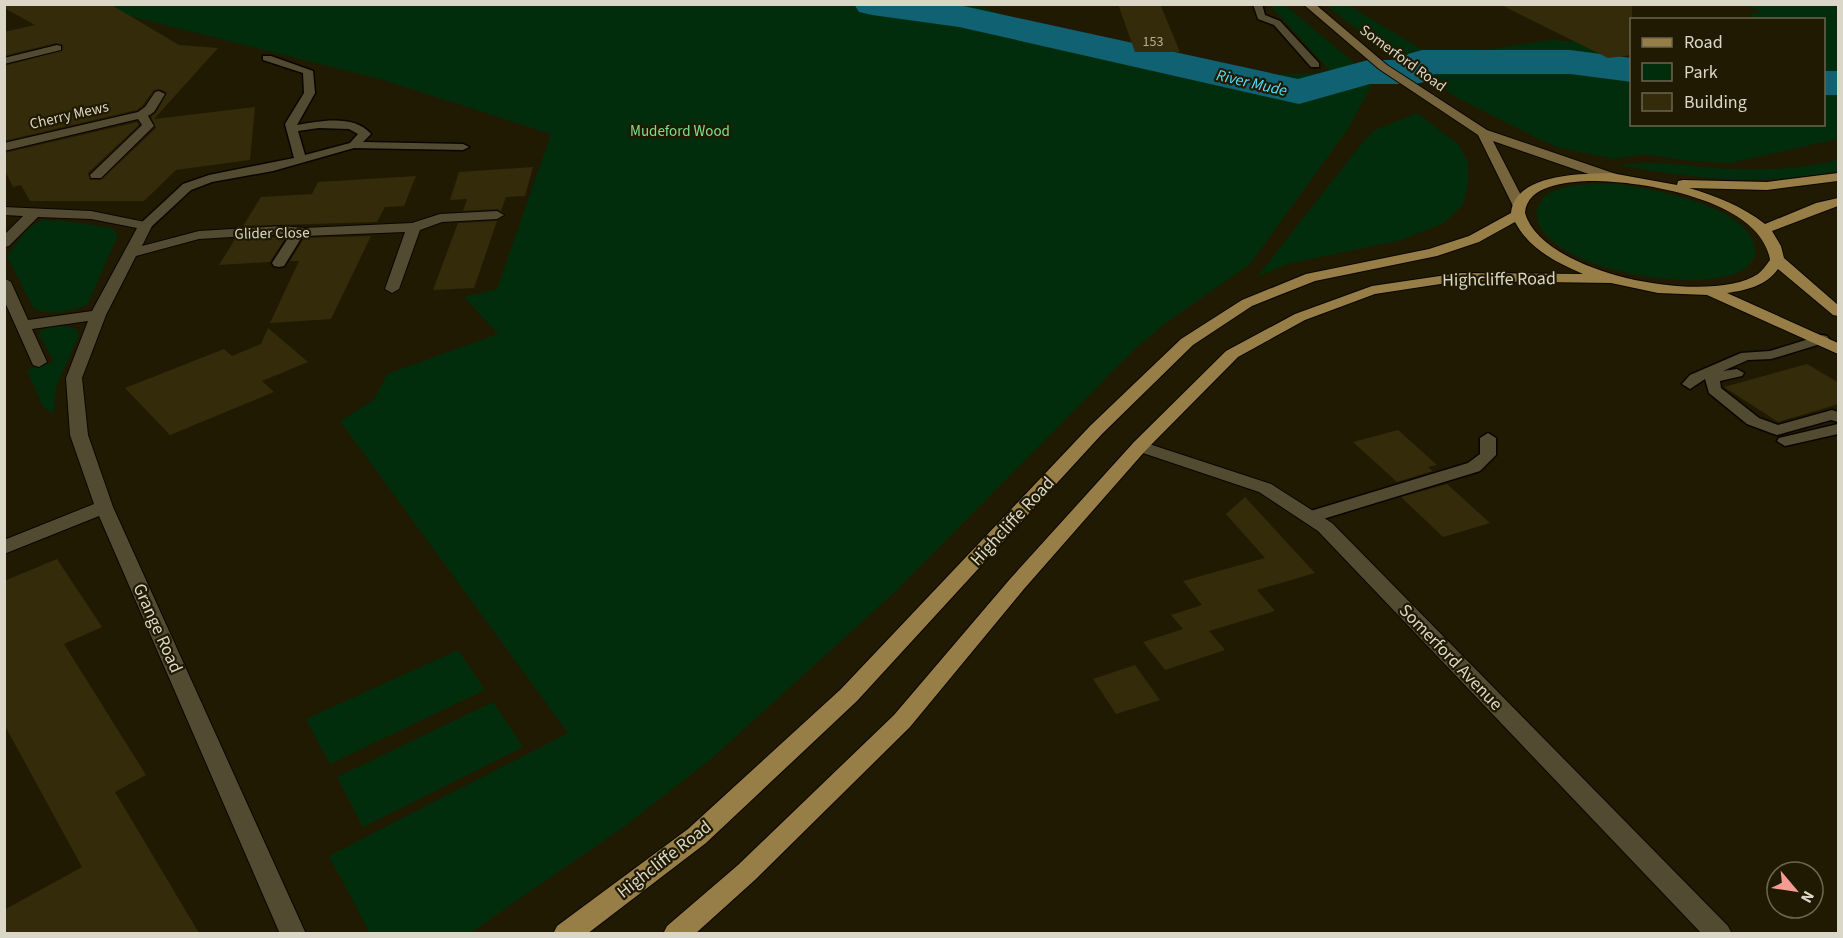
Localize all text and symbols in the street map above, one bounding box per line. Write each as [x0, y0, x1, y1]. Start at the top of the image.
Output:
legend [1630, 18, 1825, 126]
street label: Somerford Road [1355, 20, 1450, 97]
text: Road [1684, 30, 1723, 55]
house number: 153 [1143, 32, 1163, 52]
text: Park [1684, 60, 1718, 85]
water label: River Mude [1214, 64, 1290, 102]
text: Building [1684, 90, 1747, 115]
street label: Cherry Mews [28, 96, 111, 135]
park label: Mudeford Wood [630, 121, 730, 142]
street label: Glider Close [234, 222, 310, 245]
street label: Highcliffe Road [1442, 266, 1556, 293]
street label: Highcliffe Road [964, 471, 1060, 571]
street label: Grange Road [127, 579, 188, 677]
street label: Somerford Avenue [1393, 599, 1508, 716]
street label: Highcliffe Road [612, 815, 717, 904]
north arrow [1765, 860, 1825, 920]
text: N [1795, 887, 1819, 907]

